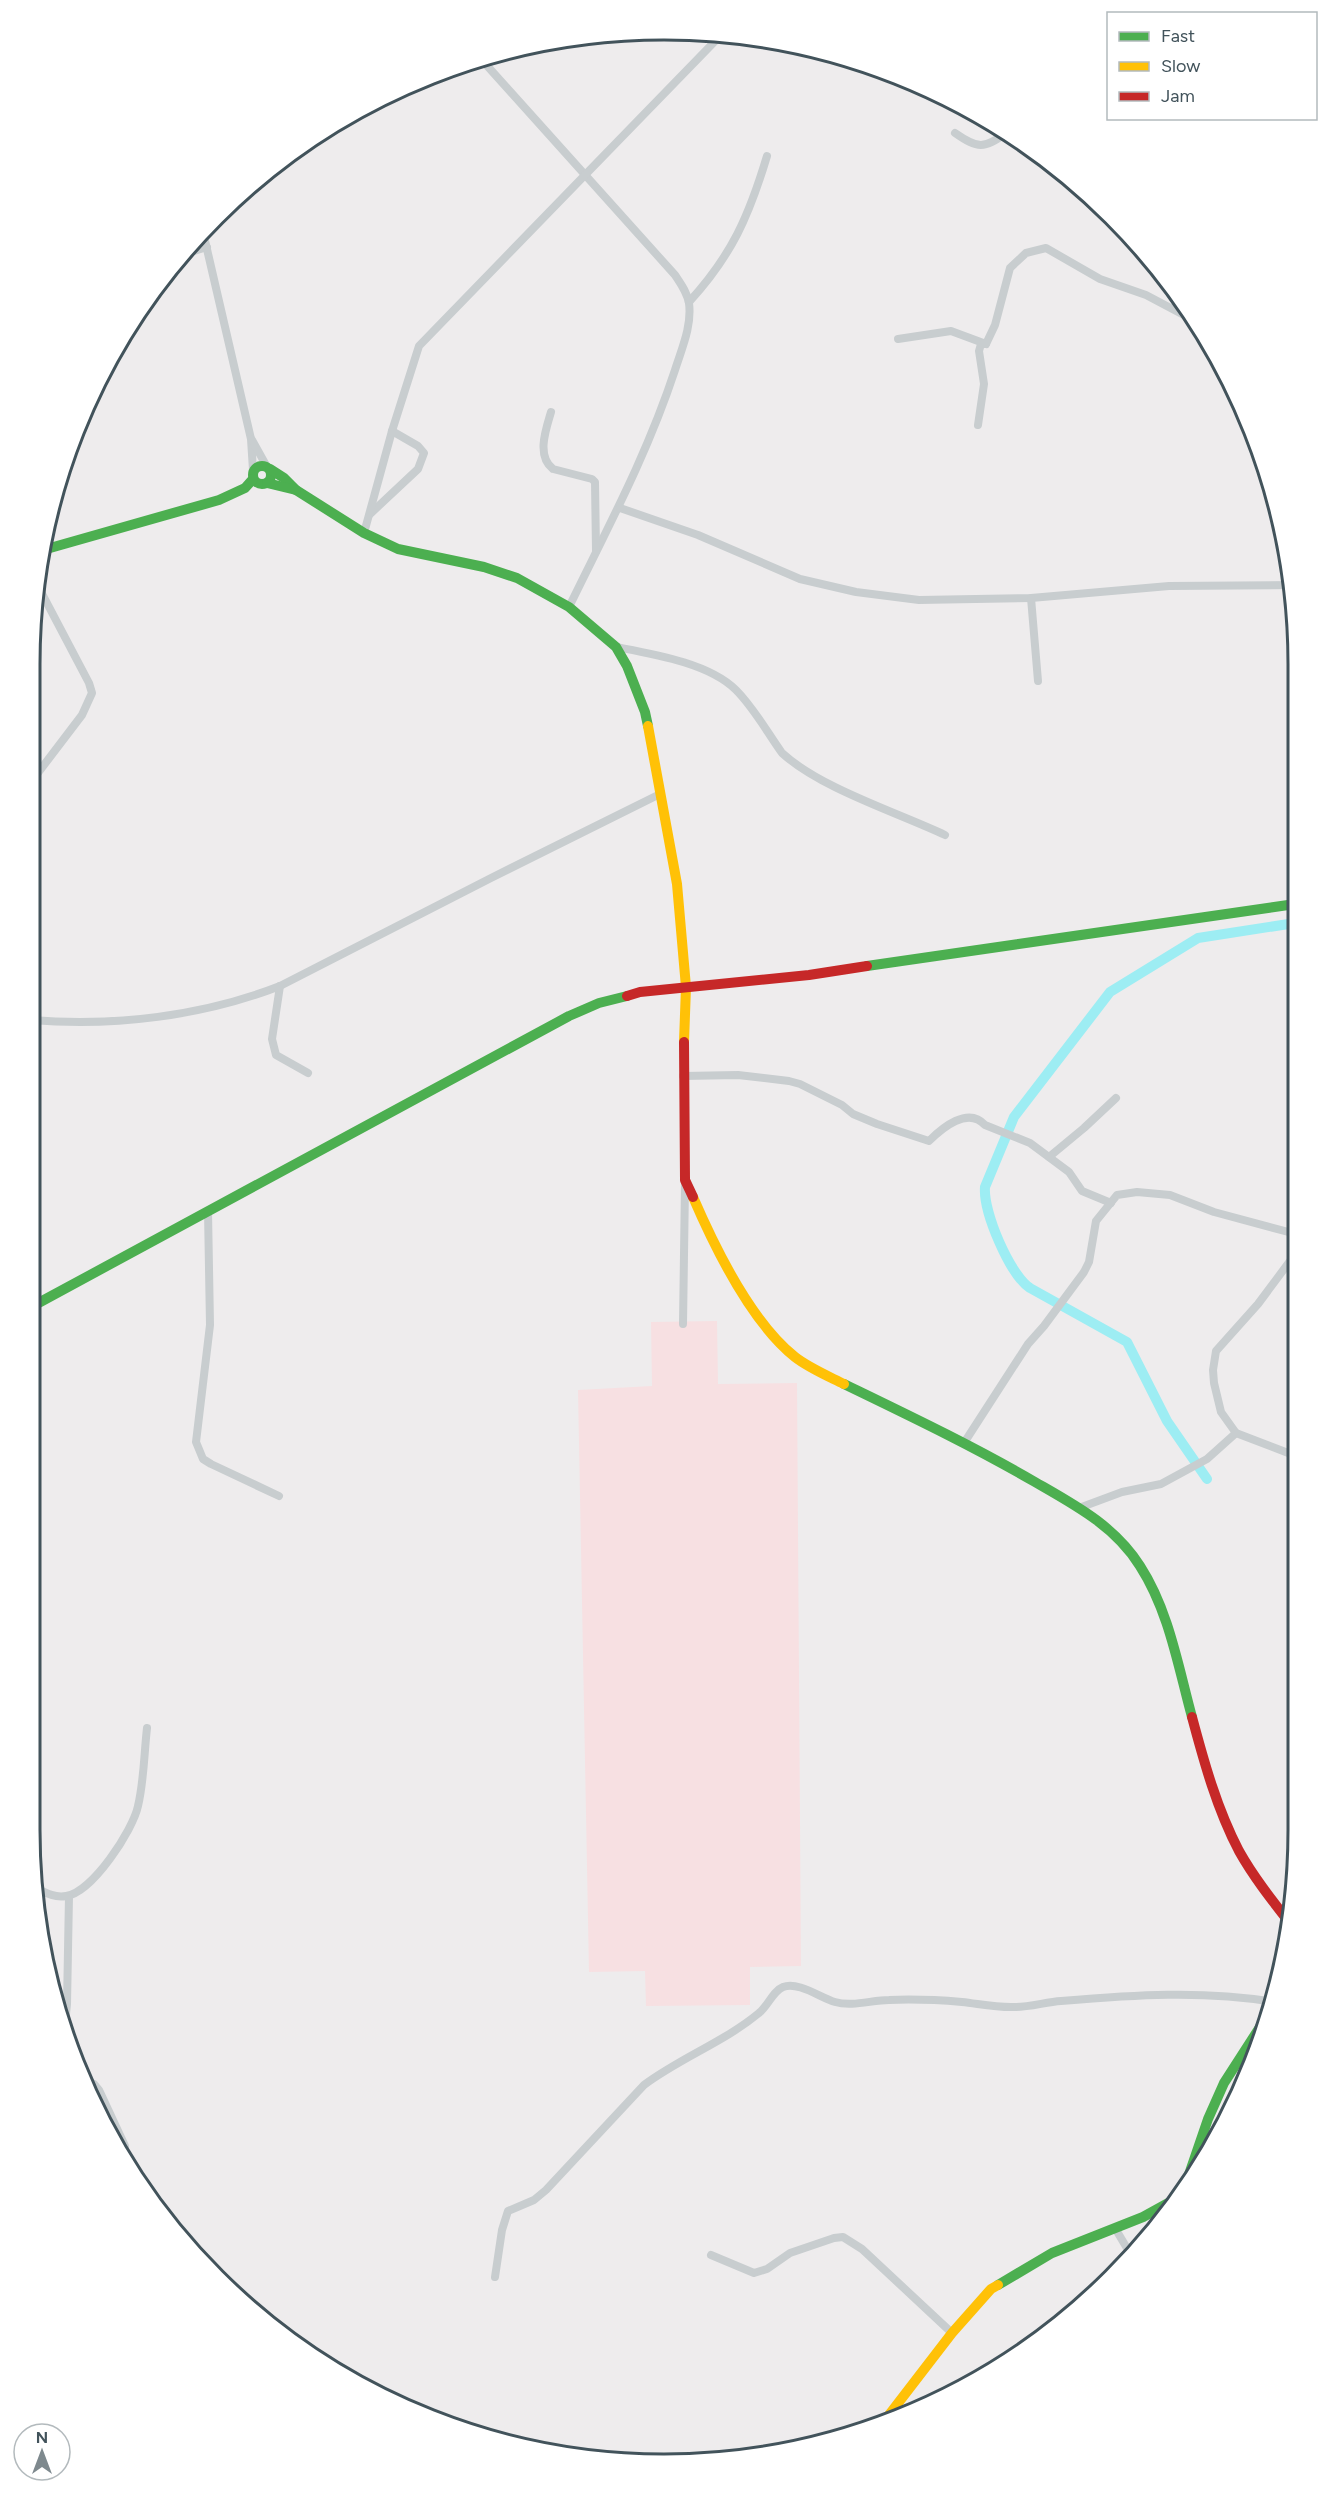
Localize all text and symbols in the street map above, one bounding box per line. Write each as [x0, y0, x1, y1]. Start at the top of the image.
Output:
legend [1107, 12, 1317, 120]
text: Fast [1161, 25, 1195, 47]
text: Slow [1161, 55, 1200, 77]
text: Jam [1161, 85, 1195, 107]
north arrow [12, 2422, 72, 2482]
text: N [36, 2428, 48, 2447]

